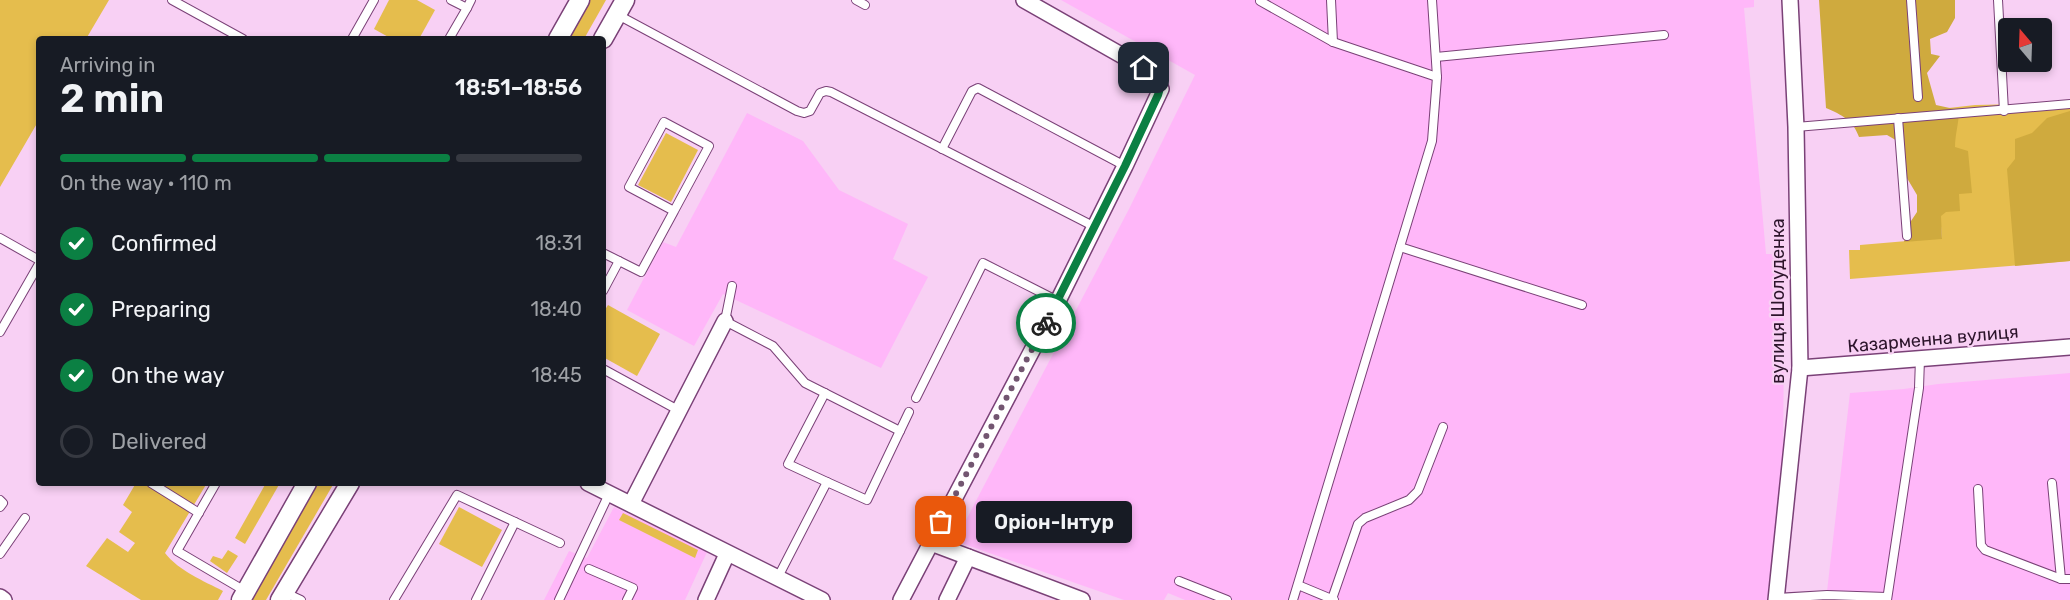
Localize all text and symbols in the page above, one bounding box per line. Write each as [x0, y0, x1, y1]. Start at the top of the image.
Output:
north arrow [1998, 18, 2052, 72]
map controls [1998, 18, 2052, 72]
pin [1118, 42, 1169, 93]
icon: home [1127, 51, 1160, 84]
text: Arriving in [60, 53, 155, 77]
text: 18:51–18:56 [455, 74, 582, 101]
text: 2 min [60, 76, 164, 122]
text: On the way · 110 m [60, 171, 232, 195]
street label: вулиця Шолуденка [1767, 218, 1789, 384]
icon: check [60, 227, 93, 260]
text: Confirmed [111, 230, 217, 257]
text: 18:31 [535, 231, 582, 255]
icon: check [60, 293, 93, 326]
courier [1016, 293, 1076, 353]
text: Preparing [111, 296, 211, 323]
text: 18:40 [530, 297, 582, 321]
icon: bike [1030, 307, 1063, 340]
street label: Казарменна вулиця [1847, 321, 2019, 357]
icon: check [60, 359, 93, 392]
text: On the way [111, 362, 225, 389]
text: 18:45 [531, 363, 582, 387]
text: Delivered [111, 428, 207, 455]
pin [915, 496, 966, 547]
callout: Оріон-Інтур [977, 501, 1133, 543]
icon: bag [924, 505, 957, 538]
text: Оріон-Інтур [994, 510, 1114, 534]

